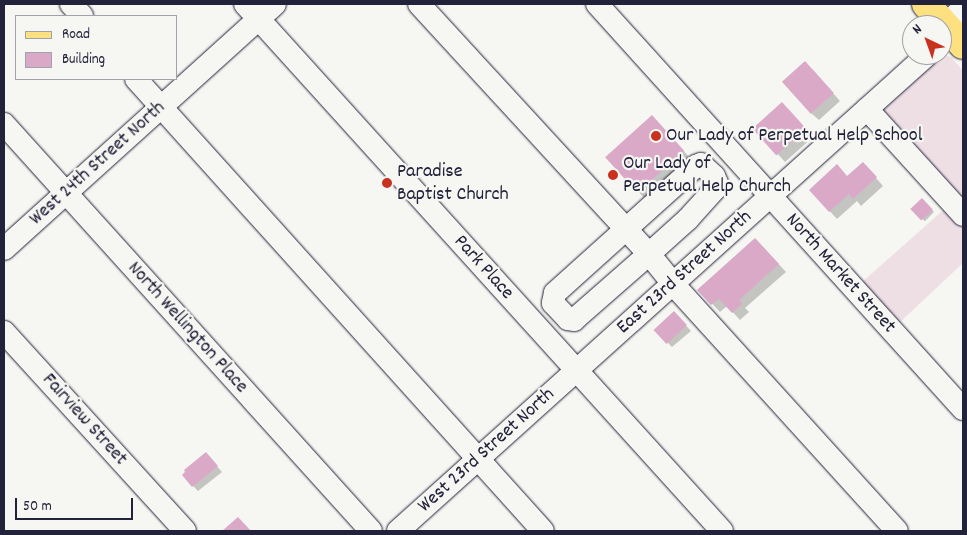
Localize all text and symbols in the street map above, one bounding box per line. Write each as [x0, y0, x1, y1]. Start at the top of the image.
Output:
legend [15, 15, 178, 80]
north arrow [902, 15, 952, 65]
text: N [908, 20, 927, 39]
text: Road [62, 24, 90, 46]
text: Building [62, 49, 105, 71]
street label: West 24th Street North [25, 97, 171, 231]
place label: Our Lady of Perpetual Help School [666, 124, 922, 148]
marker: Our Lady of Perpetual Help School [650, 130, 662, 142]
place label: Our Lady of Perpetual Help Church [623, 152, 791, 199]
place label: Paradise Baptist Church [397, 160, 509, 207]
marker: Our Lady of Perpetual Help Church [607, 169, 619, 181]
marker: Paradise Baptist Church [381, 177, 393, 189]
street label: East 23rd Street North [612, 206, 758, 340]
street label: North Market Street [780, 209, 900, 339]
street label: Park Place [448, 231, 518, 305]
street label: North Wellington Place [122, 257, 252, 399]
street label: Fairview Street [36, 369, 132, 471]
street label: West 23rd Street North [414, 383, 560, 519]
scale bar [18, 488, 135, 520]
text: 50 m [23, 496, 52, 518]

